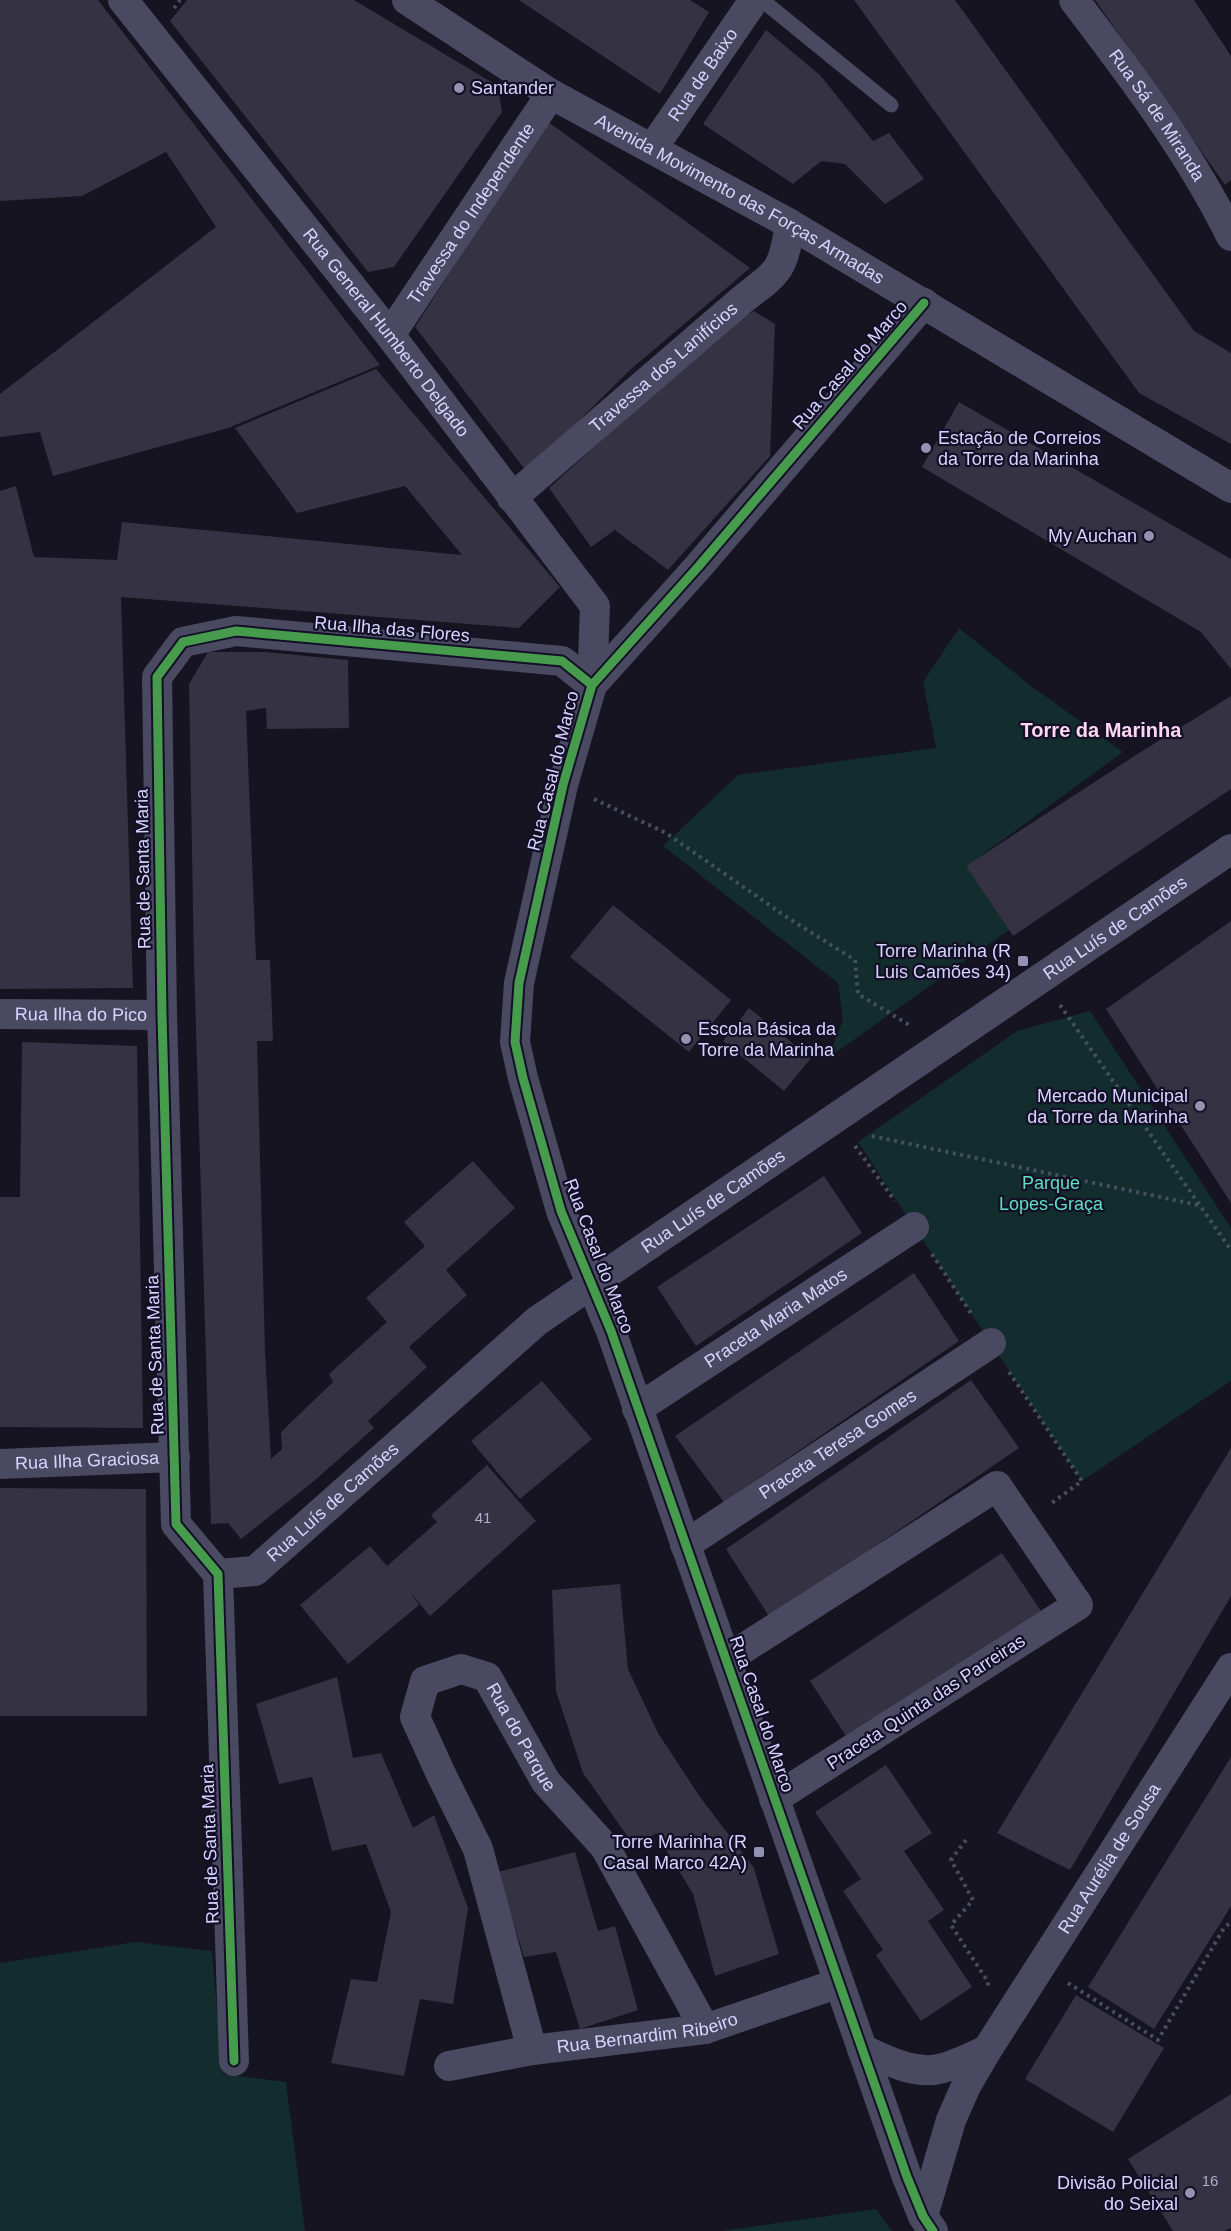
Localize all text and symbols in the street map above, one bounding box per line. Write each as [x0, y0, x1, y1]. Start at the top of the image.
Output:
street label: Rua de Baixo [664, 24, 742, 125]
street label: Rua Sá de Miranda [1105, 45, 1209, 186]
place label: Santander [471, 78, 554, 98]
marker: Santander [452, 81, 466, 95]
street label: Avenida Movimento das Forças Armadas [592, 110, 888, 288]
street label: Travessa do Independente [403, 119, 539, 308]
street label: Rua General Humberto Delgado [299, 224, 473, 441]
street label: Rua Casal do Marco [789, 297, 911, 433]
street label: Travessa dos Lanifícios [586, 298, 741, 437]
place label: Estação de Correios da Torre da Marinha [938, 428, 1101, 469]
marker: Estação de Correios da Torre da Marinha [919, 441, 933, 455]
place label: My Auchan [1048, 526, 1137, 546]
marker: My Auchan [1142, 529, 1156, 543]
street label: Rua Ilha das Flores [313, 612, 471, 646]
street label: Rua Casal do Marco [523, 689, 583, 853]
district label: Torre da Marinha [1021, 719, 1182, 741]
street label: Rua de Santa Maria [132, 788, 154, 949]
street label: Rua Luís de Camões [1039, 872, 1191, 984]
place label: Torre Marinha (R Luis Camões 34) [875, 941, 1011, 982]
marker: Torre Marinha (R Luis Camões 34) [1016, 954, 1030, 968]
street label: Rua Ilha do Pico [15, 1004, 147, 1025]
place label: Escola Básica da Torre da Marinha [698, 1019, 837, 1060]
marker: Escola Básica da Torre da Marinha [679, 1032, 693, 1046]
place label: Mercado Municipal da Torre da Marinha [1027, 1086, 1189, 1127]
marker: Mercado Municipal da Torre da Marinha [1193, 1099, 1207, 1113]
street label: Rua Luís de Camões [638, 1145, 789, 1257]
park label: Parque Lopes-Graça [999, 1173, 1104, 1214]
street label: Rua Casal do Marco [560, 1176, 638, 1336]
street label: Praceta Maria Matos [701, 1264, 851, 1372]
street label: Rua de Santa Maria [142, 1274, 168, 1435]
street label: Praceta Teresa Gomes [755, 1385, 920, 1503]
street label: Rua Luís de Camões [263, 1438, 403, 1566]
street label: Rua Ilha Graciosa [15, 1448, 160, 1473]
house number: 41 [475, 1509, 491, 1526]
street label: Praceta Quinta das Parreiras [823, 1630, 1029, 1774]
street label: Rua Casal do Marco [726, 1633, 798, 1795]
street label: Rua do Parque [482, 1680, 560, 1796]
street label: Rua de Santa Maria [197, 1763, 223, 1924]
street label: Rua Aurélia de Sousa [1054, 1779, 1165, 1937]
place label: Torre Marinha (R Casal Marco 42A) [603, 1832, 747, 1873]
marker: Torre Marinha (R Casal Marco 42A) [752, 1845, 766, 1859]
street label: Rua Bernardim Ribeiro [555, 2009, 740, 2057]
house number: 16 [1202, 2172, 1218, 2189]
place label: Divisão Policial do Seixal [1057, 2173, 1178, 2214]
marker: Divisão Policial do Seixal [1183, 2186, 1197, 2200]

